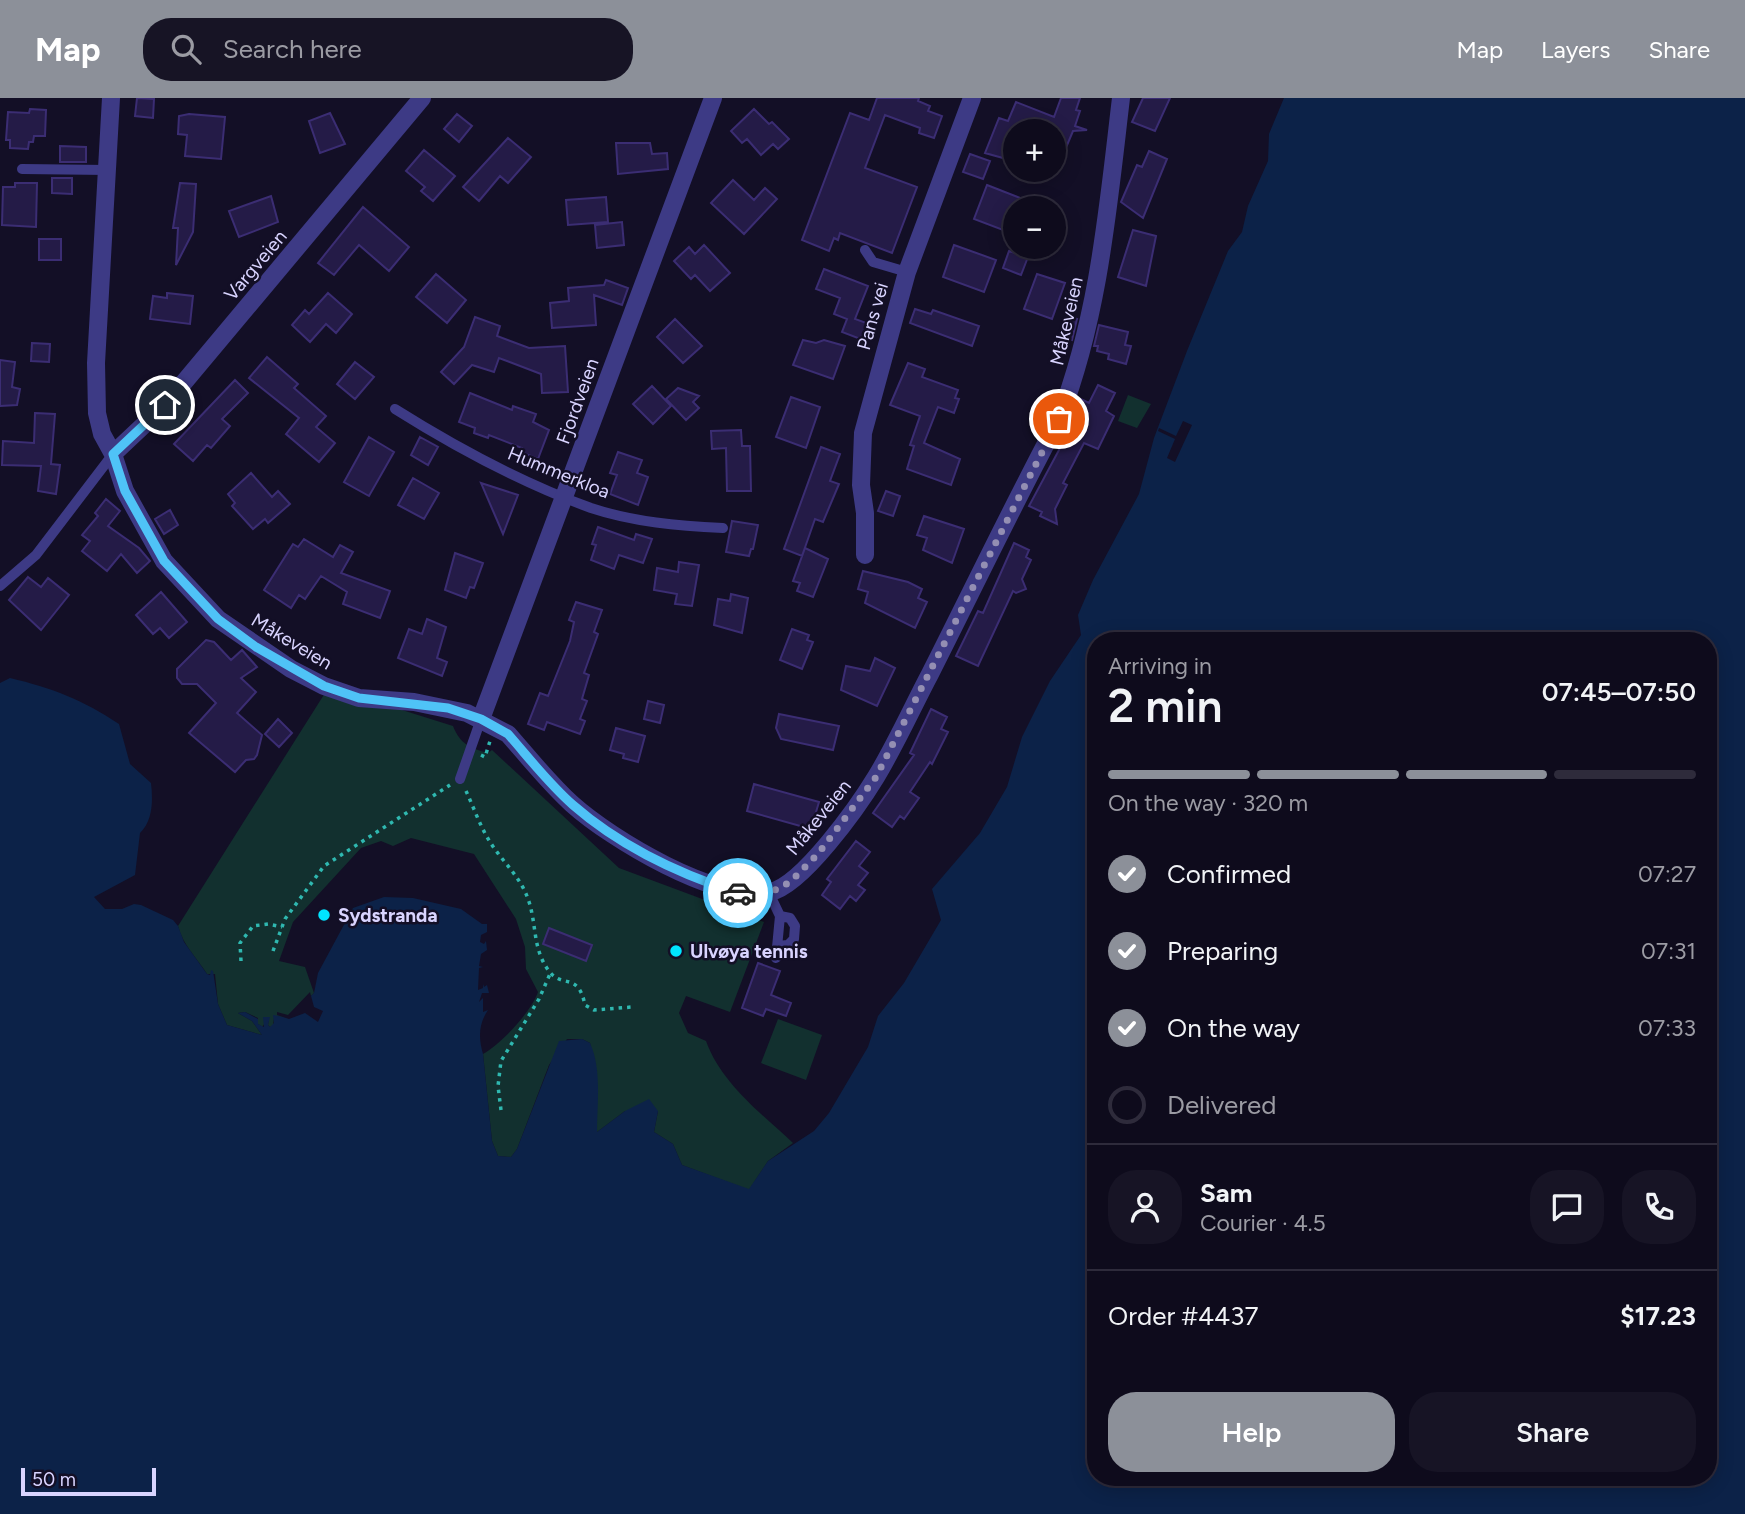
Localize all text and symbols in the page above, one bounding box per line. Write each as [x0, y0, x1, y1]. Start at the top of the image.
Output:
search box [143, 18, 633, 81]
text: Map [35, 30, 101, 69]
icon: search [167, 30, 205, 68]
text: Search here [223, 33, 362, 65]
text: Map [1456, 35, 1503, 64]
text: Layers [1541, 35, 1610, 64]
text: Share [1648, 35, 1710, 64]
map controls [1003, 119, 1066, 259]
button: + [1003, 119, 1066, 182]
button: − [1003, 196, 1066, 259]
street label: Vargveien [219, 225, 292, 305]
street label: Måkeveien [1045, 275, 1088, 368]
street label: Pans vei [852, 280, 893, 353]
street label: Fjordveien [551, 355, 604, 447]
pin [135, 375, 195, 435]
icon: home [146, 386, 184, 424]
pin [1029, 389, 1089, 449]
icon: bag [1040, 400, 1078, 438]
street label: Hummerkloa [504, 442, 613, 503]
street label: Måkeveien [247, 608, 336, 675]
text: Arriving in [1108, 652, 1212, 680]
text: 07:45–07:50 [1542, 676, 1696, 708]
text: 2 min [1108, 678, 1223, 734]
street label: Måkeveien [781, 775, 856, 860]
text: On the way · 320 m [1108, 789, 1308, 817]
icon: check [1108, 855, 1146, 893]
courier [703, 858, 773, 928]
text: Confirmed [1167, 858, 1291, 890]
text: 07:27 [1638, 860, 1696, 888]
icon: car [719, 874, 757, 912]
place label: Sydstranda [338, 904, 438, 927]
marker: Sydstranda [316, 907, 332, 923]
icon: check [1108, 932, 1146, 970]
text: Preparing [1167, 935, 1278, 967]
text: 07:31 [1641, 937, 1696, 965]
place label: Ulvøya tennis [690, 940, 808, 963]
marker: Ulvøya tennis [668, 943, 684, 959]
icon: check [1108, 1009, 1146, 1047]
text: On the way [1167, 1012, 1300, 1044]
text: 07:33 [1638, 1014, 1696, 1042]
text: Delivered [1167, 1089, 1276, 1121]
button: person [1108, 1170, 1182, 1244]
button: chat [1530, 1170, 1604, 1244]
button: phone [1622, 1170, 1696, 1244]
text: Sam [1200, 1177, 1252, 1209]
text: Courier · 4.5 [1200, 1209, 1326, 1237]
text: Order #4437 [1108, 1300, 1258, 1332]
text: $17.23 [1620, 1300, 1696, 1332]
button: Help [1108, 1392, 1395, 1472]
button: Share [1409, 1392, 1696, 1472]
scale bar [21, 1465, 156, 1497]
text: 50 m [32, 1468, 76, 1491]

